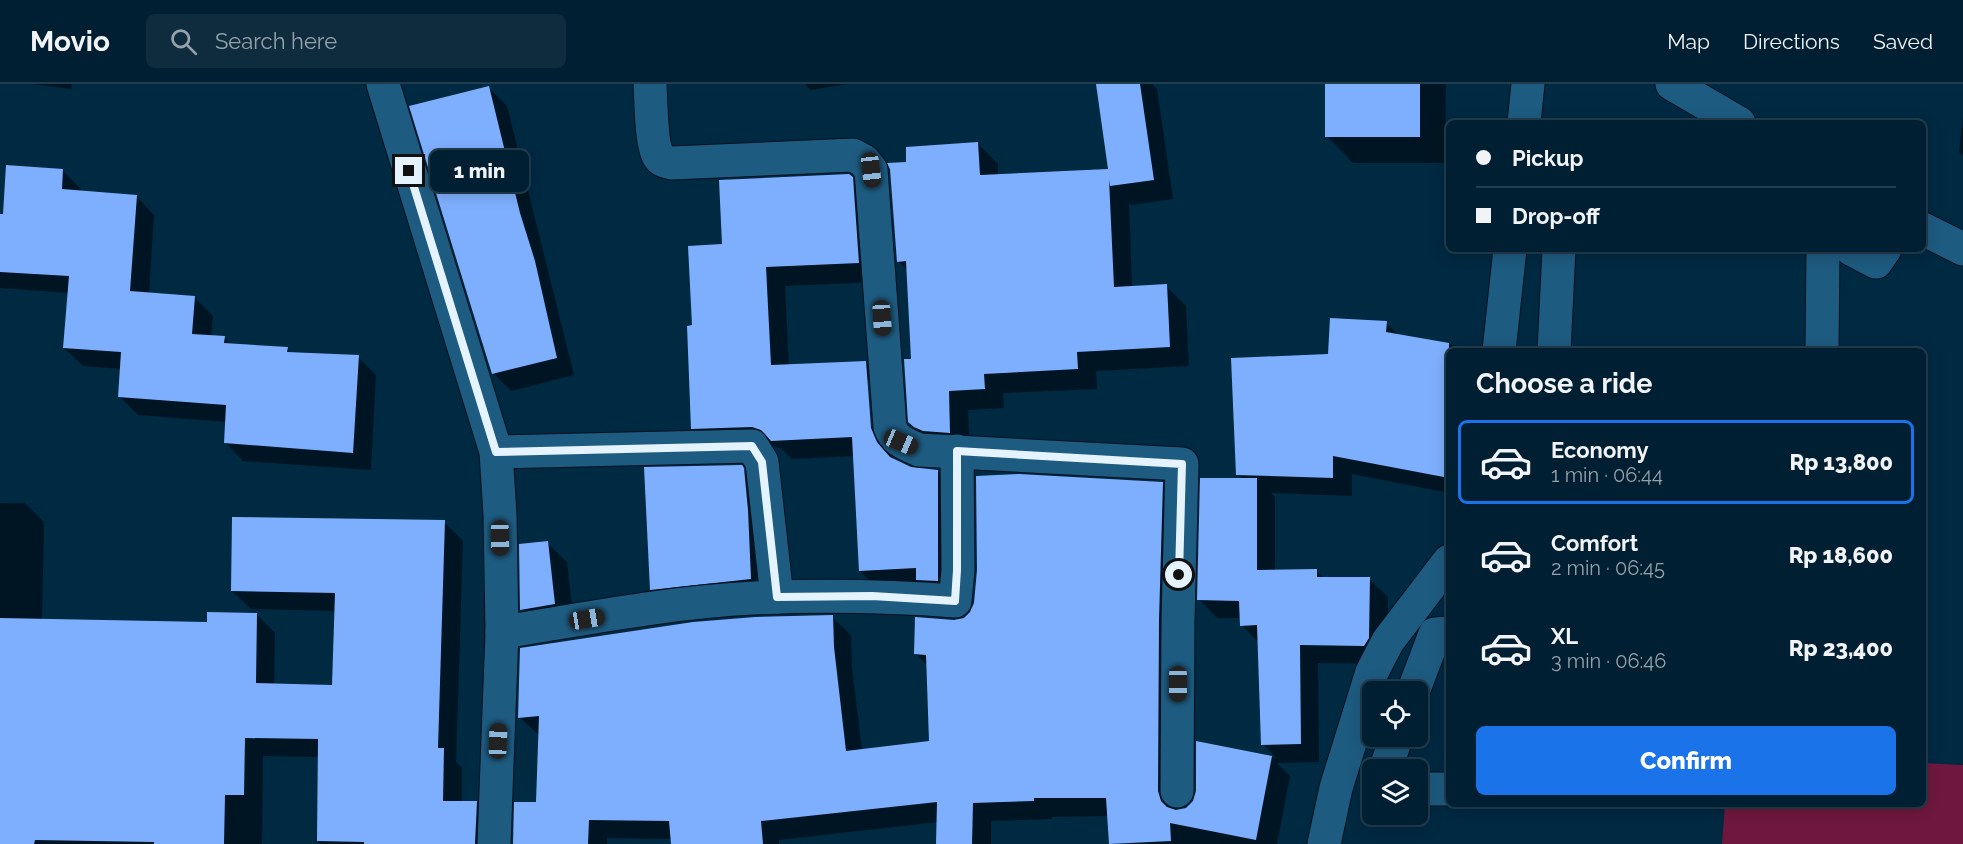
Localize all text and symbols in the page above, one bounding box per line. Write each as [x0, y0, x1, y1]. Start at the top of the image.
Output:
search box [146, 14, 566, 68]
text: Movio [30, 25, 110, 58]
icon: search [167, 25, 200, 58]
text: Search here [215, 28, 337, 54]
text: Map [1667, 29, 1710, 54]
text: Directions [1743, 29, 1840, 54]
text: Saved [1873, 29, 1933, 54]
text: Pickup [1512, 145, 1584, 171]
callout: 1 min [430, 150, 529, 192]
car [860, 151, 882, 189]
route end [395, 157, 422, 184]
text: 1 min [454, 159, 505, 183]
text: Drop-off [1512, 203, 1600, 229]
car [872, 299, 892, 337]
text: Choose a ride [1476, 368, 1652, 399]
car [881, 427, 921, 457]
icon: car [1479, 435, 1533, 489]
text: Economy [1551, 437, 1649, 463]
text: Rp 13,800 [1790, 449, 1893, 475]
text: 1 min · 06:44 [1551, 463, 1663, 487]
car [491, 520, 509, 556]
icon: car [1479, 528, 1533, 582]
text: Comfort [1551, 530, 1638, 556]
text: Rp 18,600 [1789, 542, 1893, 568]
text: 2 min · 06:45 [1551, 556, 1665, 580]
route start [1165, 561, 1192, 588]
car [568, 607, 606, 631]
icon: car [1479, 621, 1533, 675]
text: XL [1551, 623, 1578, 649]
text: Rp 23,400 [1789, 635, 1893, 661]
text: 3 min · 06:46 [1551, 649, 1666, 673]
car [1169, 666, 1187, 702]
map controls [1362, 681, 1428, 825]
button: locate [1362, 681, 1428, 747]
car [488, 723, 508, 759]
button: Confirm [1476, 726, 1896, 795]
button: layers [1362, 759, 1428, 825]

